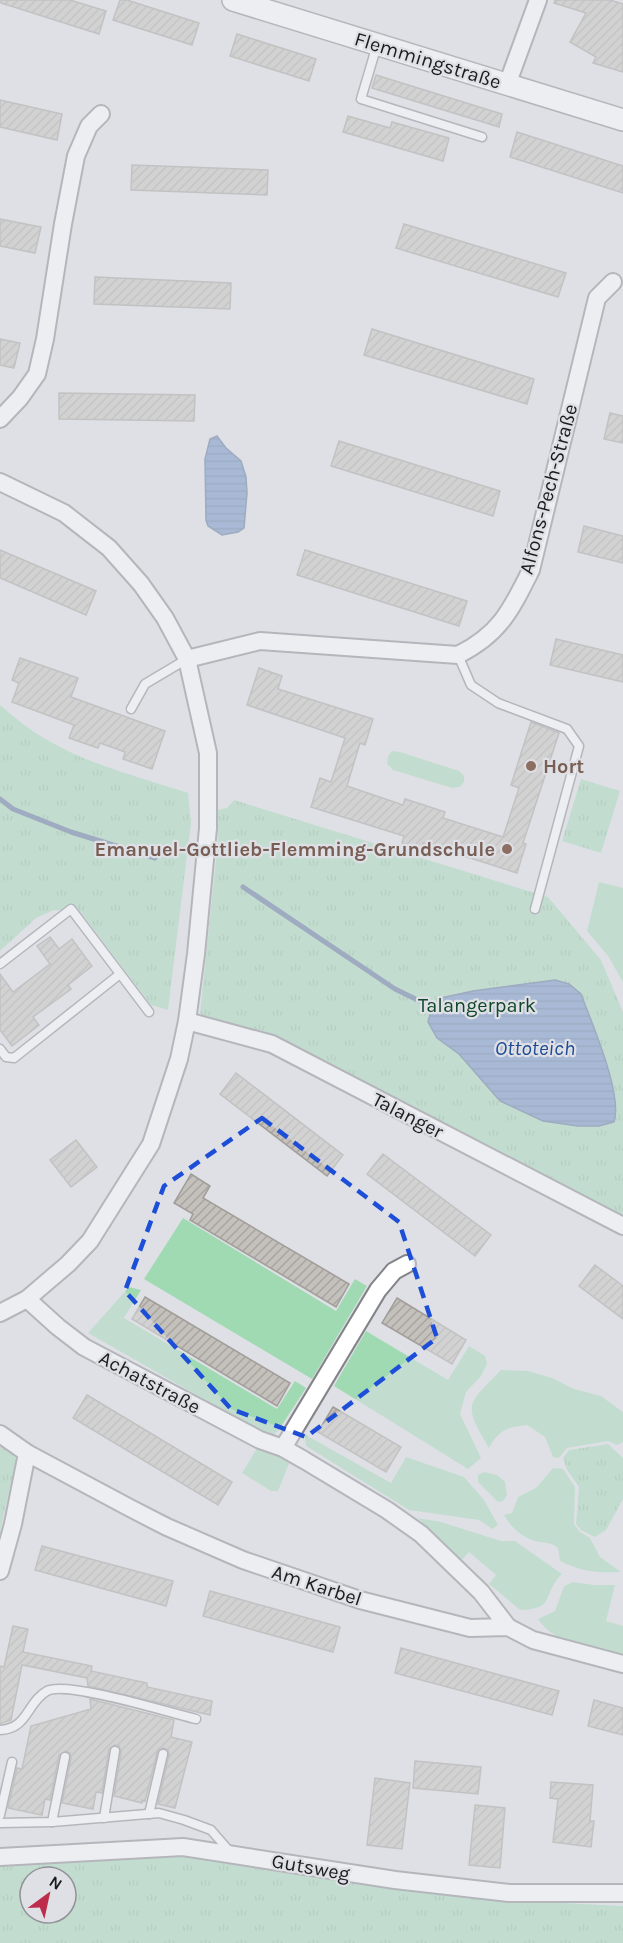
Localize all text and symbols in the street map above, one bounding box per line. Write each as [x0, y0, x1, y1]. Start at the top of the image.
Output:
street label: Flemmingstraße [352, 27, 504, 94]
street label: Alfons-Pech-Straße [515, 401, 582, 577]
place label: Hort [543, 755, 584, 778]
marker: Hort [524, 759, 538, 773]
place label: Emanuel-Gottlieb-Flemming-Grundschule [95, 838, 495, 861]
marker: Emanuel-Gottlieb-Flemming-Grundschule [500, 842, 514, 856]
park label: Talangerpark [418, 994, 536, 1017]
water label: Ottoteich [495, 1036, 575, 1060]
street label: Talanger [368, 1088, 448, 1143]
street label: Achatstraße [95, 1346, 204, 1419]
street label: Am Karbel [269, 1560, 365, 1611]
street label: Gutsweg [270, 1849, 352, 1886]
north arrow [18, 1865, 78, 1925]
text: N [46, 1872, 66, 1894]

